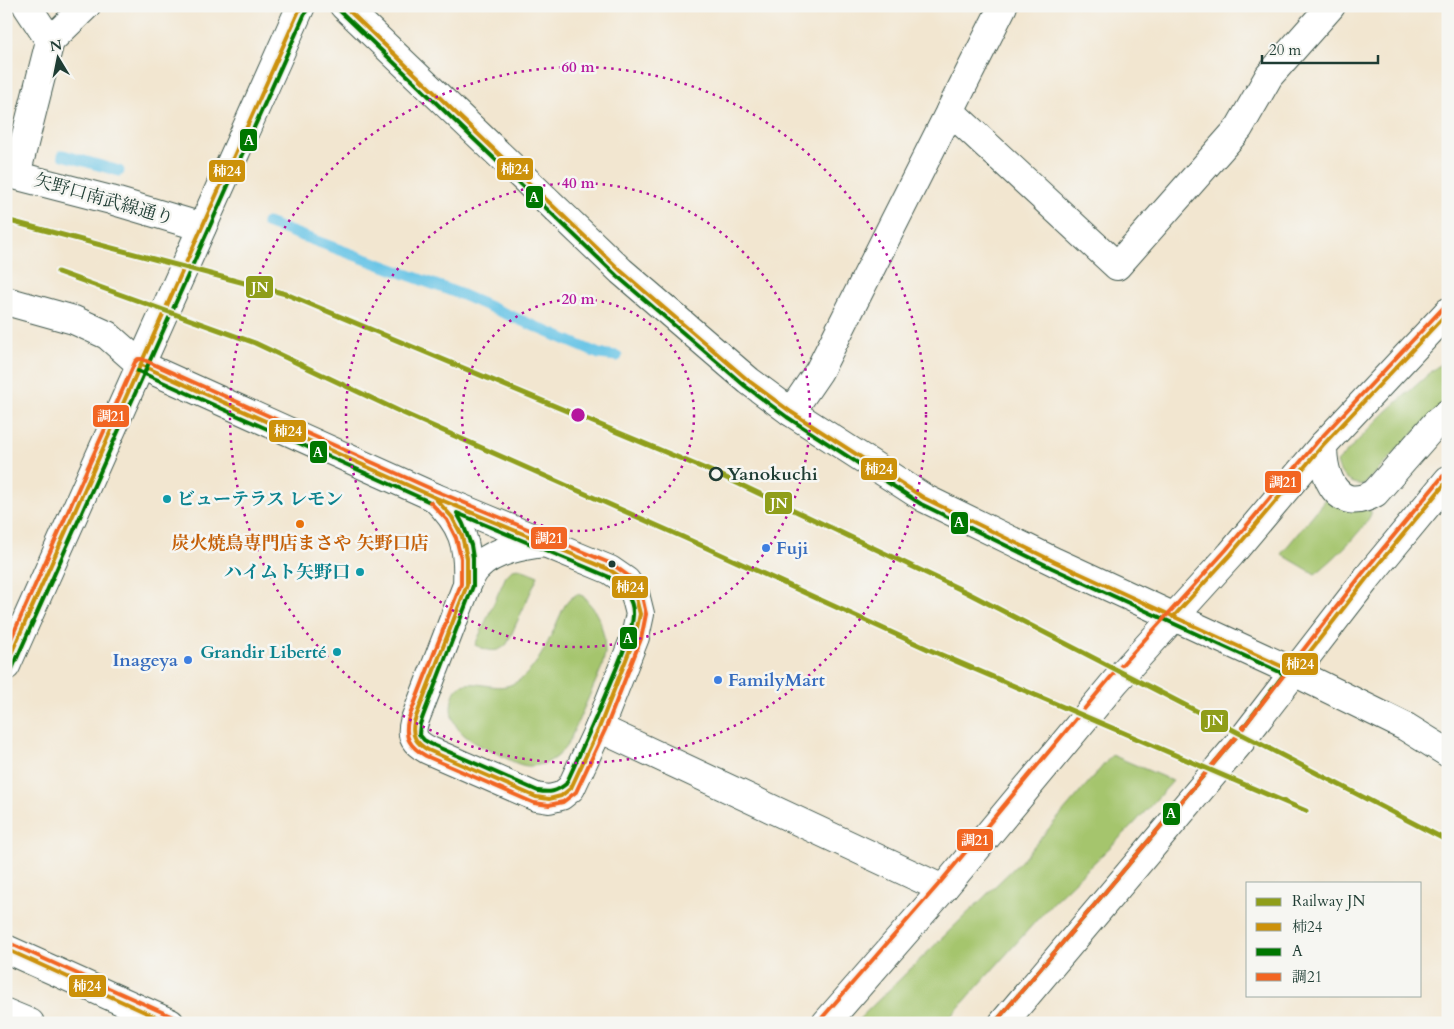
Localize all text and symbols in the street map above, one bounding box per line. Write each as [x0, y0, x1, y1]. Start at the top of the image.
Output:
north arrow [32, 32, 82, 82]
scale bar [1262, 32, 1378, 64]
text: N [48, 35, 63, 56]
text: 20 m [1269, 40, 1301, 60]
text: 60 m [561, 57, 595, 77]
line badge: A [239, 128, 258, 152]
text: A [244, 131, 255, 150]
line badge: 柿24 [496, 157, 534, 181]
line badge: 柿24 [208, 159, 246, 183]
text: 柿24 [501, 160, 529, 179]
text: 柿24 [213, 162, 241, 181]
street label: 矢野口南武線通り [31, 168, 177, 231]
text: 40 m [561, 173, 595, 193]
line badge: A [525, 185, 544, 209]
text: A [529, 188, 540, 207]
line badge: JN [245, 275, 274, 299]
text: JN [249, 278, 269, 297]
text: 20 m [561, 289, 595, 309]
line badge: 調21 [92, 404, 130, 428]
centre of rings [569, 406, 587, 424]
text: 調21 [97, 407, 125, 426]
line badge: 柿24 [268, 419, 307, 443]
text: 柿24 [274, 422, 302, 441]
line badge: A [309, 440, 328, 464]
text: A [313, 443, 324, 462]
line badge: 柿24 [860, 457, 898, 481]
text: 柿24 [865, 460, 893, 479]
place label: Yanokuchi [727, 462, 818, 487]
marker: Yanokuchi [709, 467, 723, 481]
line badge: 調21 [1264, 470, 1302, 494]
text: 調21 [1269, 473, 1297, 492]
place label: ビューテラス レモン [177, 487, 343, 512]
line badge: JN [764, 491, 793, 515]
marker: ビューテラス レモン [161, 493, 173, 505]
text: JN [768, 494, 788, 513]
line badge: A [950, 511, 969, 535]
text: A [954, 513, 965, 532]
marker: 炭火焼鳥専門店まさや 矢野口店 [294, 518, 306, 530]
line badge: 調21 [530, 526, 568, 550]
text: 調21 [535, 529, 563, 548]
place label: 炭火焼鳥専門店まさや 矢野口店 [172, 531, 428, 556]
place label: Fuji [776, 536, 809, 561]
marker: Fuji [760, 542, 772, 554]
unlabelled marker [607, 559, 617, 569]
place label: ハイムト矢野口 [224, 560, 350, 585]
marker: ハイムト矢野口 [354, 566, 366, 578]
line badge: 柿24 [611, 575, 649, 599]
text: 柿24 [616, 578, 644, 597]
line badge: A [619, 626, 638, 650]
text: A [623, 629, 634, 648]
place label: Grandir Liberté [200, 640, 327, 665]
marker: Grandir Liberté [331, 646, 343, 658]
place label: Inageya [112, 648, 178, 673]
line badge: 柿24 [1281, 652, 1319, 676]
marker: Inageya [182, 654, 194, 666]
text: 柿24 [1286, 655, 1314, 674]
place label: FamilyMart [728, 668, 825, 693]
marker: FamilyMart [712, 674, 724, 686]
line badge: JN [1200, 709, 1229, 733]
text: JN [1204, 711, 1224, 730]
line badge: A [1162, 802, 1181, 826]
text: A [1166, 804, 1177, 823]
line badge: 調21 [956, 828, 994, 852]
text: 調21 [961, 831, 989, 850]
legend [1246, 882, 1422, 996]
text: Railway JN [1292, 891, 1365, 911]
text: 柿24 [1292, 917, 1323, 937]
text: A [1292, 941, 1303, 961]
text: 調21 [1292, 967, 1322, 987]
line badge: 柿24 [68, 974, 107, 998]
text: 柿24 [73, 977, 101, 996]

